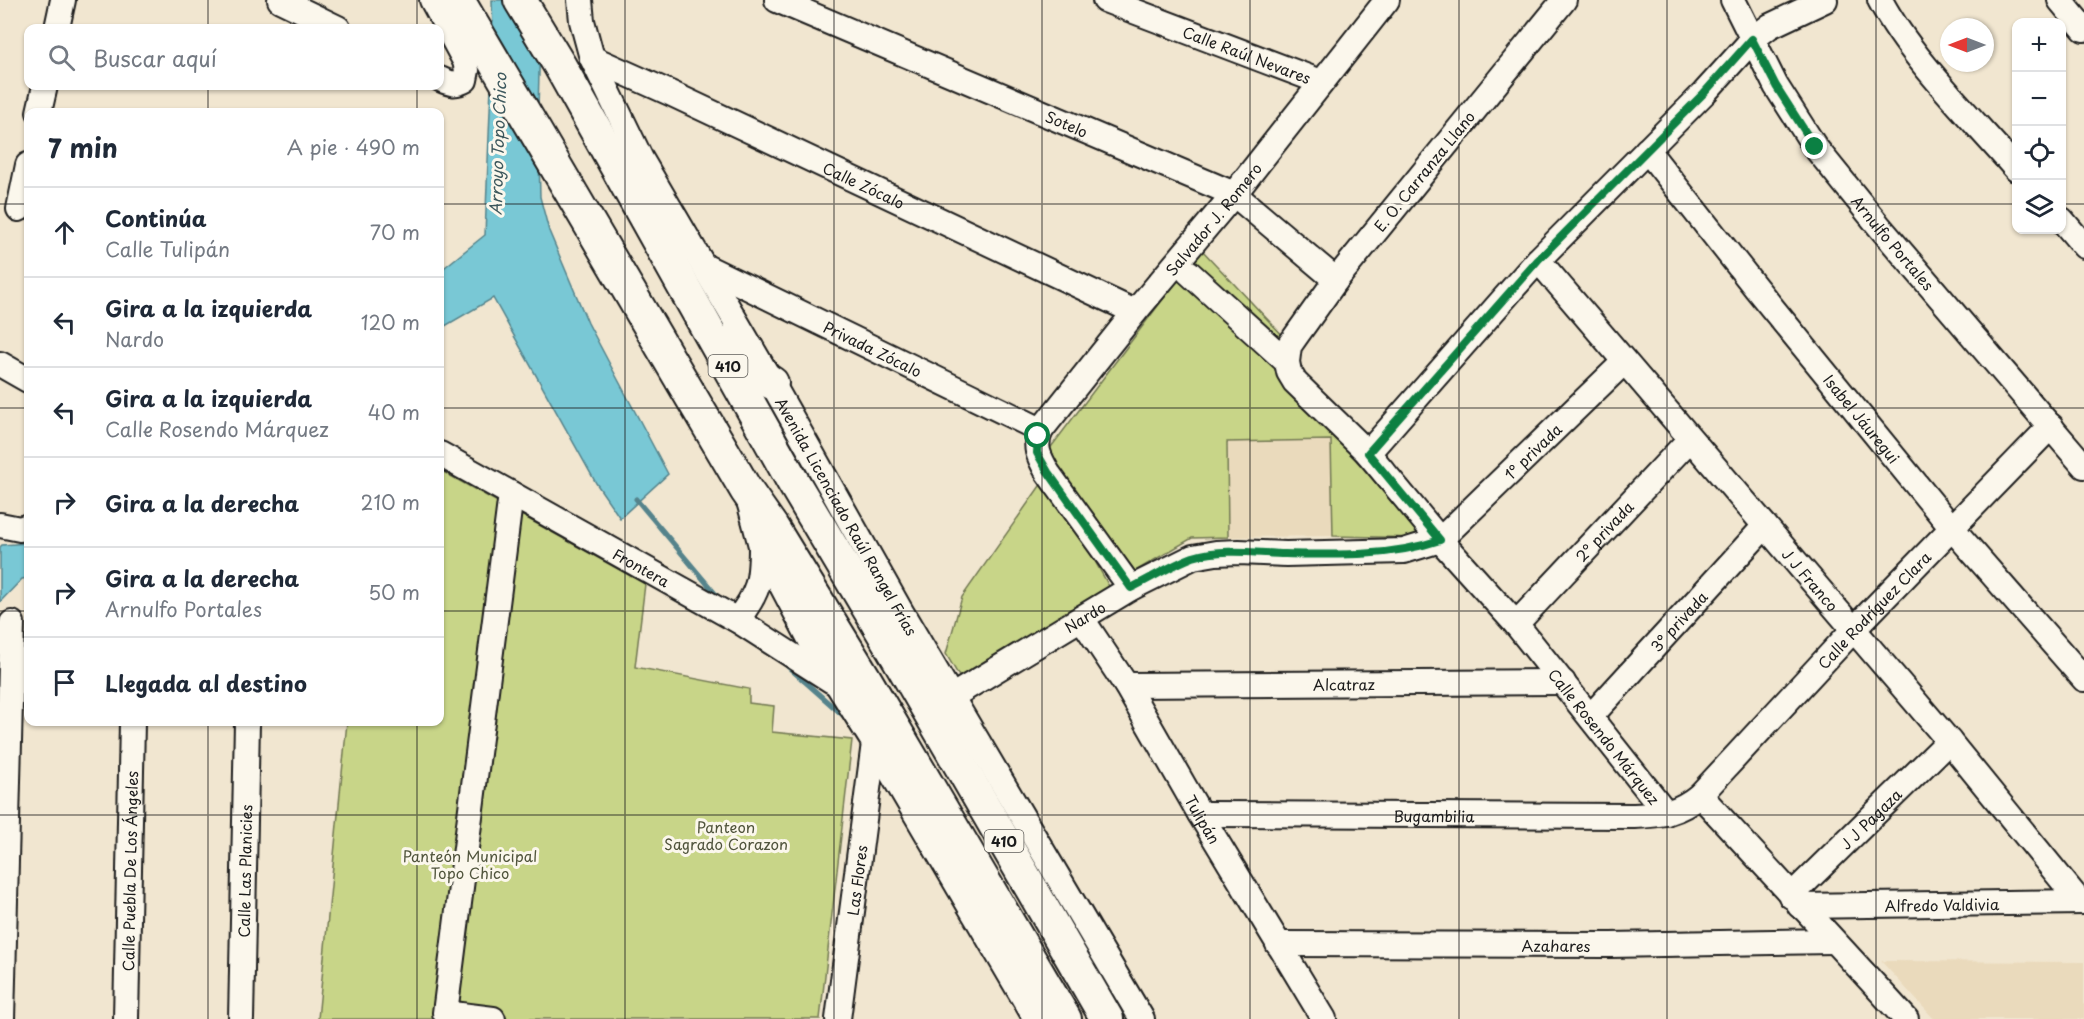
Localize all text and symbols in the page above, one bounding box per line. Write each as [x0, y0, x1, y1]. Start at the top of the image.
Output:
north arrow [1940, 18, 1994, 72]
map controls [2012, 18, 2066, 234]
button: + [2012, 18, 2066, 72]
street label: Calle Raúl Nevares [1180, 19, 1315, 89]
search box [24, 24, 444, 90]
icon: search [45, 41, 78, 74]
text: Buscar aquí [93, 41, 217, 74]
water label: Arroyo Topo Chico [483, 71, 512, 215]
button: − [2012, 72, 2066, 126]
street label: Sotelo [1042, 104, 1092, 142]
street label: E. O. Carranza Llano [1368, 106, 1480, 236]
button: locate [2012, 126, 2066, 180]
text: 7 min [48, 128, 118, 167]
text: A pie · 490 m [287, 132, 420, 162]
route end [1801, 133, 1827, 159]
street label: Calle Zócalo [819, 155, 909, 214]
street label: Salvador J. Romero [1159, 157, 1266, 280]
button: layers [2012, 180, 2066, 234]
street label: Arnulfo Portales [1847, 190, 1940, 295]
text: Continúa [105, 201, 207, 234]
icon: ahead [48, 216, 81, 249]
text: 70 m [370, 217, 420, 247]
text: Calle Tulipán [105, 234, 230, 264]
text: Gira a la izquierda [105, 291, 312, 324]
icon: left [48, 306, 81, 339]
text: 120 m [361, 307, 420, 337]
street label: Privada Zócalo [820, 315, 926, 382]
text: Nardo [105, 324, 164, 354]
road number: 410 [708, 355, 748, 377]
street label: Isabel Jáuregui [1819, 369, 1906, 468]
text: Gira a la izquierda [105, 381, 312, 414]
street label: Avenida Licenciado Raúl Rangel Frías [771, 393, 924, 640]
icon: left [48, 396, 81, 429]
text: 40 m [368, 397, 420, 427]
text: Calle Rosendo Márquez [105, 414, 329, 444]
street label: 1° privada [1498, 417, 1566, 484]
route start [1024, 422, 1050, 448]
icon: right [48, 486, 81, 519]
text: Gira a la derecha [105, 486, 299, 519]
text: 210 m [361, 487, 420, 517]
street label: 2° privada [1569, 495, 1638, 566]
street label: Frontera [609, 542, 675, 592]
street label: J J Franco [1777, 543, 1844, 616]
street label: Calle Rodríguez Clara [1812, 545, 1936, 673]
text: Gira a la derecha [105, 561, 299, 594]
icon: right [48, 576, 81, 609]
text: 50 m [368, 577, 420, 607]
street label: 3° privada [1644, 585, 1712, 656]
text: Arnulfo Portales [105, 594, 262, 624]
street label: Nardo [1059, 595, 1109, 638]
street label: Calle Rosendo Márquez [1544, 663, 1666, 809]
icon: arrive [48, 666, 81, 699]
text: Llegada al destino [105, 666, 307, 699]
street label: Alcatraz [1313, 672, 1375, 695]
street label: Calle Puebla De Los Ángeles [115, 770, 143, 972]
street label: J J Pagaza [1834, 782, 1907, 854]
street label: Tulipán [1180, 790, 1227, 848]
street label: Bugambilia [1393, 803, 1475, 827]
street label: Calle Las Planicies [231, 804, 257, 938]
park label: Panteon Sagrado Corazon [664, 815, 788, 855]
road number: 410 [984, 830, 1024, 852]
street label: Las Flores [840, 843, 872, 917]
park label: Panteón Municipal Topo Chico [403, 844, 537, 884]
street label: Alfredo Valdivia [1885, 892, 2000, 916]
street label: Azahares [1521, 933, 1591, 956]

